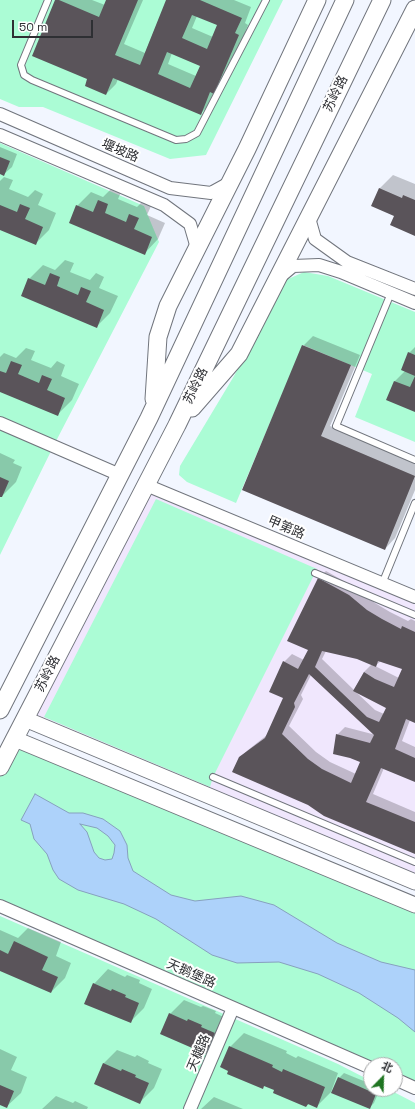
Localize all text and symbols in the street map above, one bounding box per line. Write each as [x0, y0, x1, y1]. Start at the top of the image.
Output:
scale bar [14, 12, 95, 38]
text: 50 m [19, 19, 47, 35]
street label: 苏岭路 [320, 73, 352, 115]
street label: 堰坡路 [99, 136, 141, 166]
street label: 苏岭路 [180, 365, 212, 407]
street label: 甲第路 [265, 513, 307, 543]
street label: 苏岭路 [32, 653, 64, 695]
street label: 天鹅堡路 [164, 956, 218, 992]
street label: 天樾路 [184, 1032, 214, 1074]
north arrow [363, 1057, 403, 1097]
text: 北 [380, 1058, 395, 1075]

